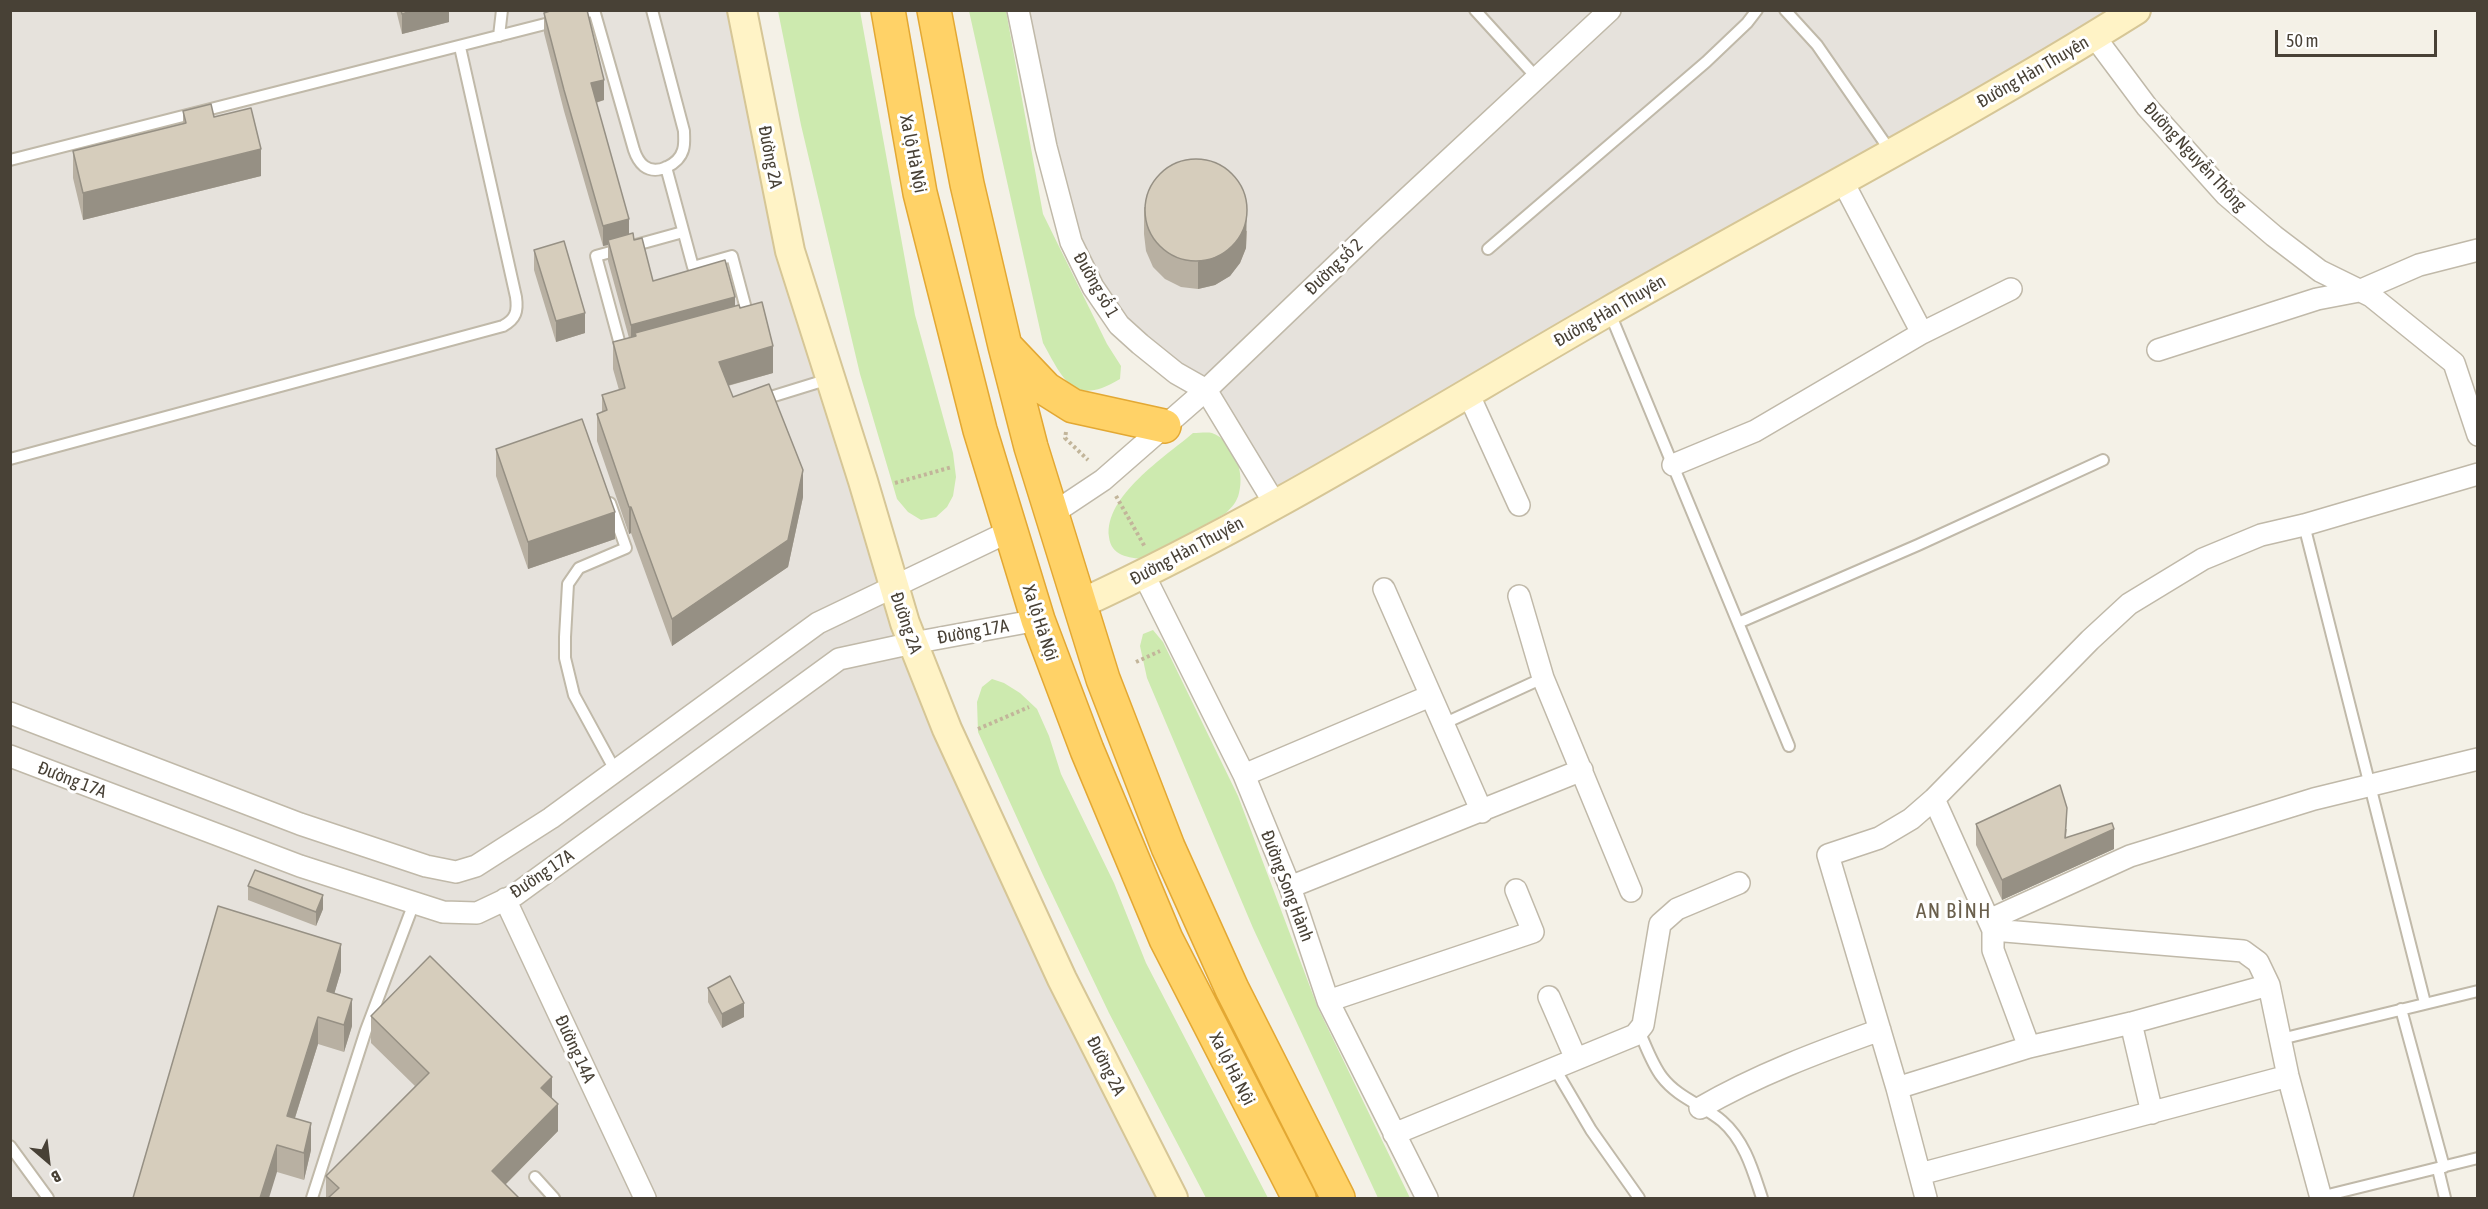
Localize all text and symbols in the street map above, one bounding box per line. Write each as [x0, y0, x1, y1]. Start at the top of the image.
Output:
scale bar [2278, 18, 2440, 56]
text: 50 m [2286, 30, 2318, 51]
street label: Đường Hàn Thuyên [1973, 31, 2093, 113]
street label: Đường Nguyễn Thông [2139, 98, 2251, 216]
street label: Xa lộ Hà Nội [895, 113, 931, 195]
street label: Đường 2A [753, 124, 787, 190]
street label: Đường số 2 [1301, 234, 1367, 300]
street label: Đường số 1 [1069, 248, 1123, 322]
street label: Đường Hàn Thuyên [1550, 270, 1670, 352]
street label: Đường Hàn Thuyên [1127, 512, 1247, 590]
street label: Xa lộ Hà Nội [1018, 582, 1062, 664]
street label: Đường 2A [885, 589, 927, 657]
street label: Đường 17A [936, 615, 1010, 649]
street label: Đường 17A [35, 757, 109, 803]
street label: Đường Song Hành [1256, 827, 1318, 945]
street label: Đường 17A [506, 845, 578, 903]
district label: AN BÌNH [1916, 898, 1992, 924]
street label: Đường 14A [550, 1012, 600, 1086]
street label: Xa lộ Hà Nội [1204, 1029, 1260, 1109]
street label: Đường 2A [1082, 1033, 1130, 1099]
north arrow [18, 1131, 78, 1191]
text: B [49, 1167, 64, 1187]

